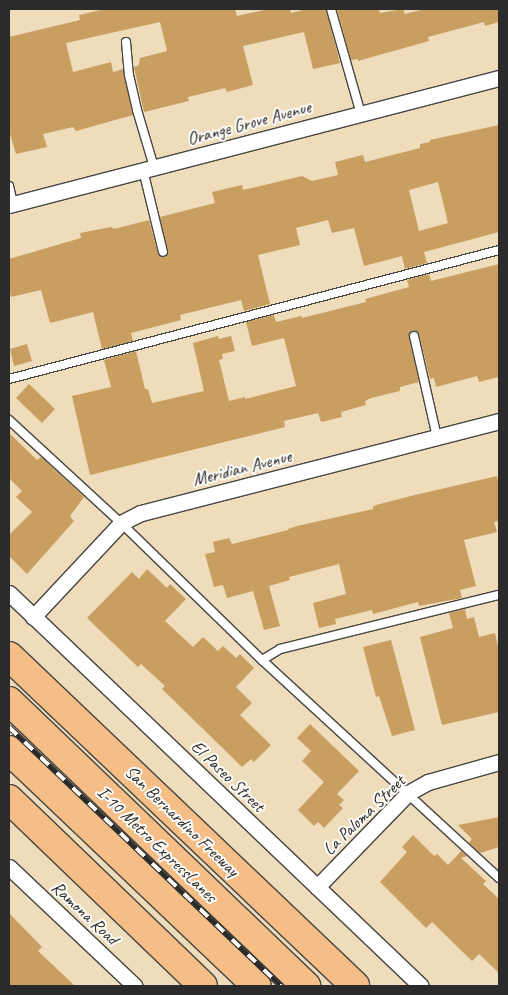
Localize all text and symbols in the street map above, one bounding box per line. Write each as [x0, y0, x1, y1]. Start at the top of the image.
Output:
street label: Orange Grove Avenue [185, 96, 313, 150]
street label: Meridian Avenue [190, 445, 294, 491]
street label: El Paseo Street [187, 735, 269, 817]
street label: San Bernardino Freeway [120, 761, 244, 881]
street label: La Paloma Street [318, 770, 410, 860]
street label: I-10 Metro ExpressLanes [93, 781, 221, 907]
street label: Ramona Road [47, 877, 123, 949]

